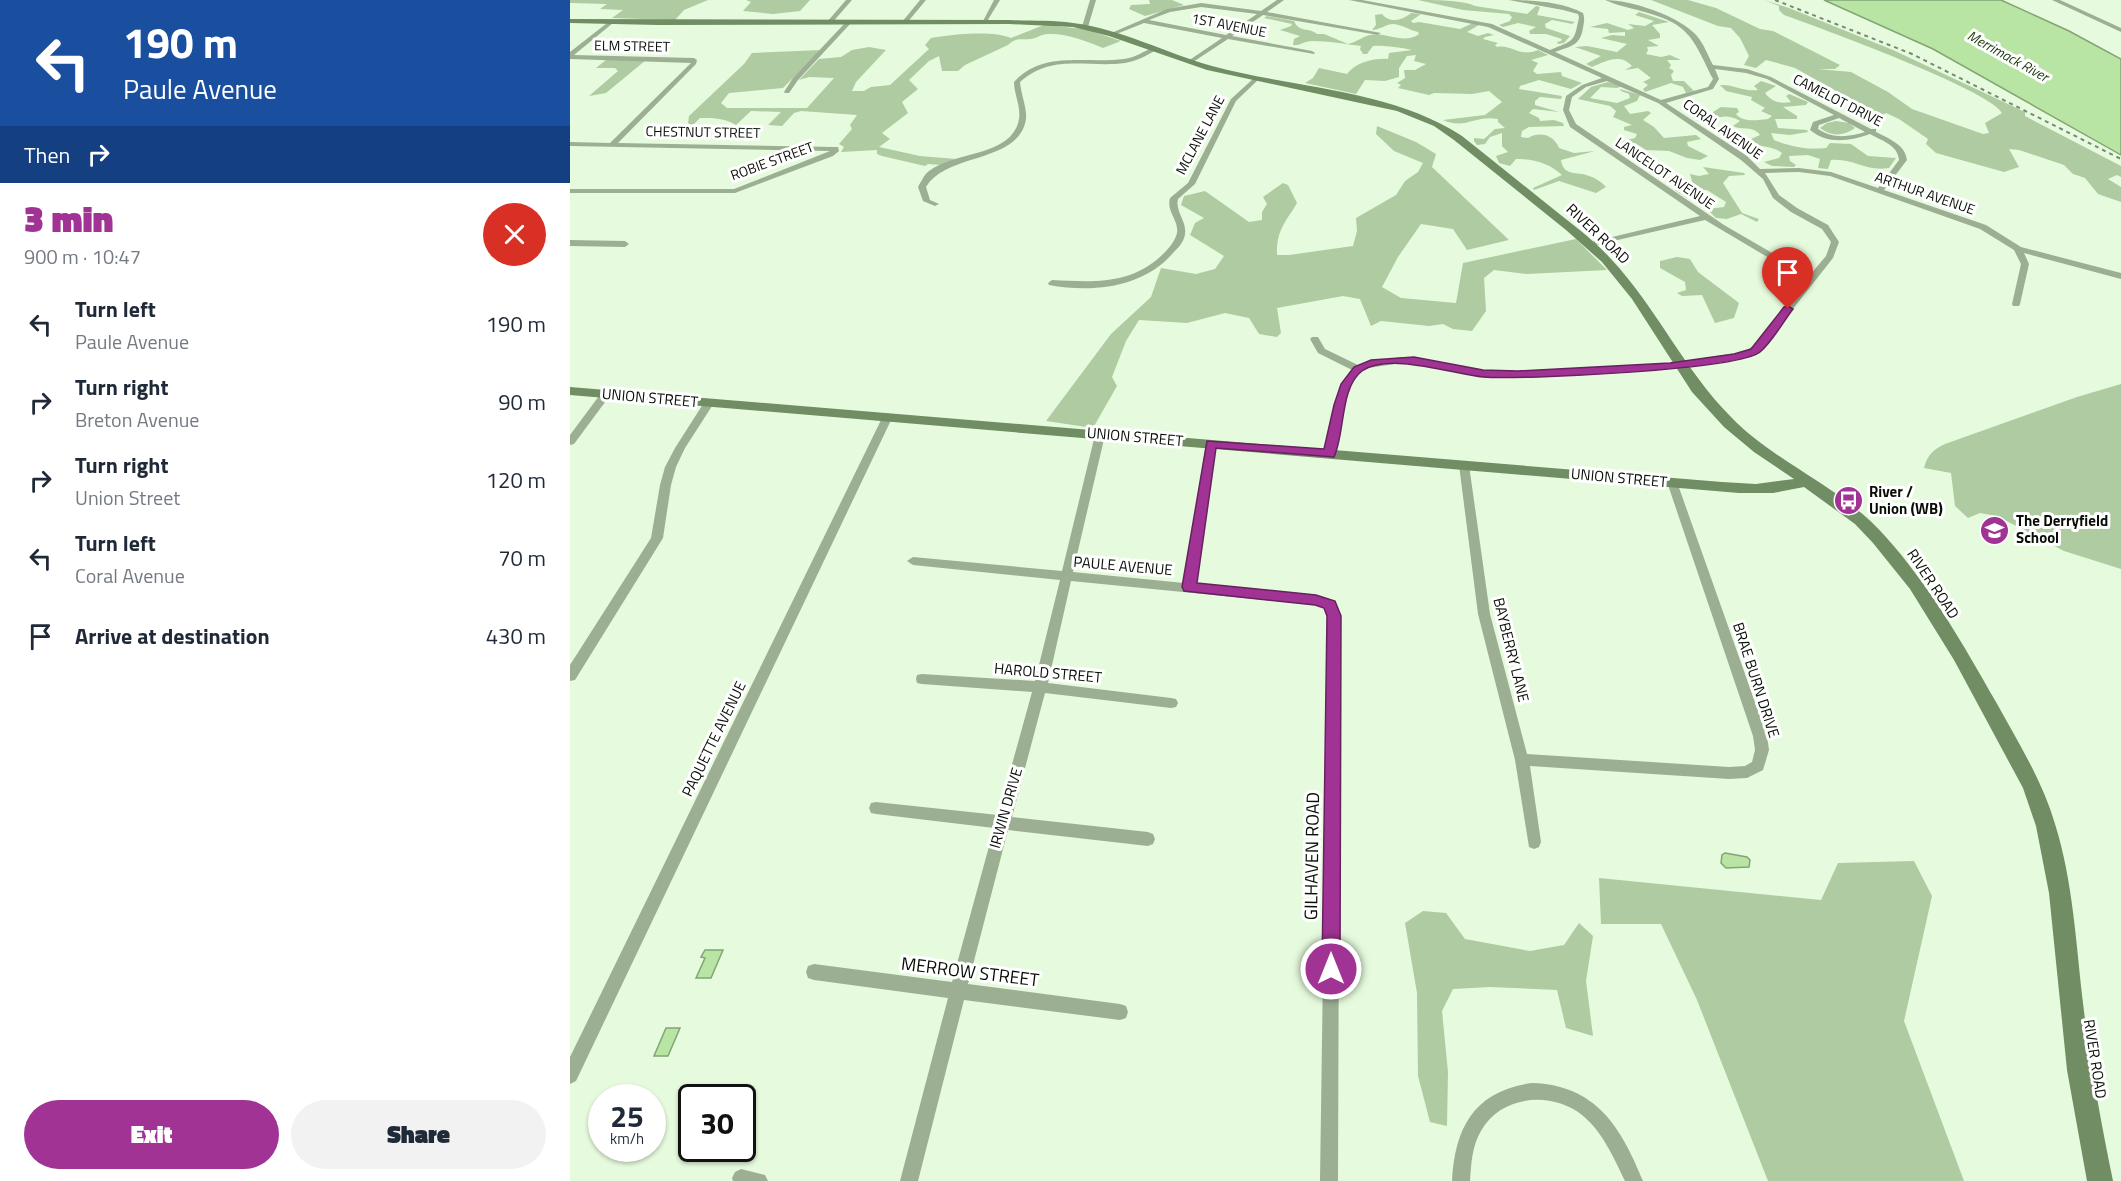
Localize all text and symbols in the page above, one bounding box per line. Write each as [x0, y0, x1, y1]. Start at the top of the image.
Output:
street label: 1ST AVENUE [1190, 7, 1269, 42]
text: 190 m [123, 10, 238, 74]
icon: left [24, 24, 102, 102]
water label: Merrimack River [1964, 25, 2054, 87]
street label: ELM STREET [594, 34, 671, 57]
text: Paule Avenue [123, 68, 277, 109]
street label: CAMELOT DRIVE [1790, 68, 1887, 131]
street label: MCLANE LANE [1170, 91, 1229, 178]
street label: CORAL AVENUE [1679, 93, 1768, 164]
street label: CHESTNUT STREET [645, 120, 761, 143]
street label: LANCELOT AVENUE [1611, 132, 1719, 214]
street label: ROBIE STREET [727, 136, 817, 185]
text: Then [24, 138, 70, 172]
icon: right [82, 138, 115, 171]
street label: ARTHUR AVENUE [1872, 166, 1978, 220]
text: 3 min [24, 191, 113, 246]
street label: RIVER ROAD [1561, 198, 1635, 269]
button: close [483, 203, 546, 266]
text: 900 m · 10:47 [24, 241, 141, 272]
pin [1762, 247, 1813, 309]
icon: arrive [1771, 256, 1804, 289]
text: Turn left [75, 292, 156, 326]
text: 190 m [486, 307, 546, 341]
icon: left [24, 308, 57, 341]
text: Paule Avenue [75, 326, 189, 357]
text: Turn right [75, 370, 169, 404]
street label: UNION STREET [601, 382, 699, 413]
text: 90 m [498, 385, 546, 419]
icon: right [24, 386, 57, 419]
text: Breton Avenue [75, 404, 199, 435]
street label: UNION STREET [1086, 421, 1184, 452]
text: Turn right [75, 448, 169, 482]
street label: UNION STREET [1570, 462, 1668, 493]
text: 120 m [486, 463, 546, 497]
icon: right [24, 464, 57, 497]
place label: River / Union (WB) [1869, 480, 1943, 520]
text: Union Street [75, 482, 180, 513]
bus stop icon: River / Union (WB) [1832, 485, 1864, 517]
place label: The Derryfield School [2016, 509, 2108, 549]
school or university icon: The Derryfield School [1979, 514, 2011, 546]
text: Turn left [75, 526, 156, 560]
text: 70 m [498, 541, 546, 575]
icon: left [24, 542, 57, 575]
street label: RIVER ROAD [1901, 544, 1965, 623]
street label: PAULE AVENUE [1073, 550, 1174, 581]
text: Coral Avenue [75, 560, 185, 591]
street label: BAYBERRY LANE [1487, 595, 1536, 705]
text: Arrive at destination [75, 619, 270, 653]
text: 430 m [486, 619, 546, 653]
street label: BRAE BURN DRIVE [1727, 619, 1786, 741]
icon: arrive [24, 620, 57, 653]
street label: HAROLD STREET [993, 656, 1103, 689]
street label: PAQUETTE AVENUE [676, 677, 752, 800]
street label: IRWIN DRIVE [983, 765, 1028, 851]
street label: GILHAVEN ROAD [1297, 792, 1326, 920]
position arrow [1299, 937, 1363, 1001]
street label: MERROW STREET [900, 950, 1041, 993]
street label: RIVER ROAD [2078, 1018, 2113, 1100]
speed limit sign: 30 [678, 1084, 756, 1162]
text: 25 [610, 1093, 644, 1139]
button: Exit [24, 1100, 279, 1169]
button: Share [291, 1100, 546, 1169]
text: km/h [610, 1127, 644, 1150]

